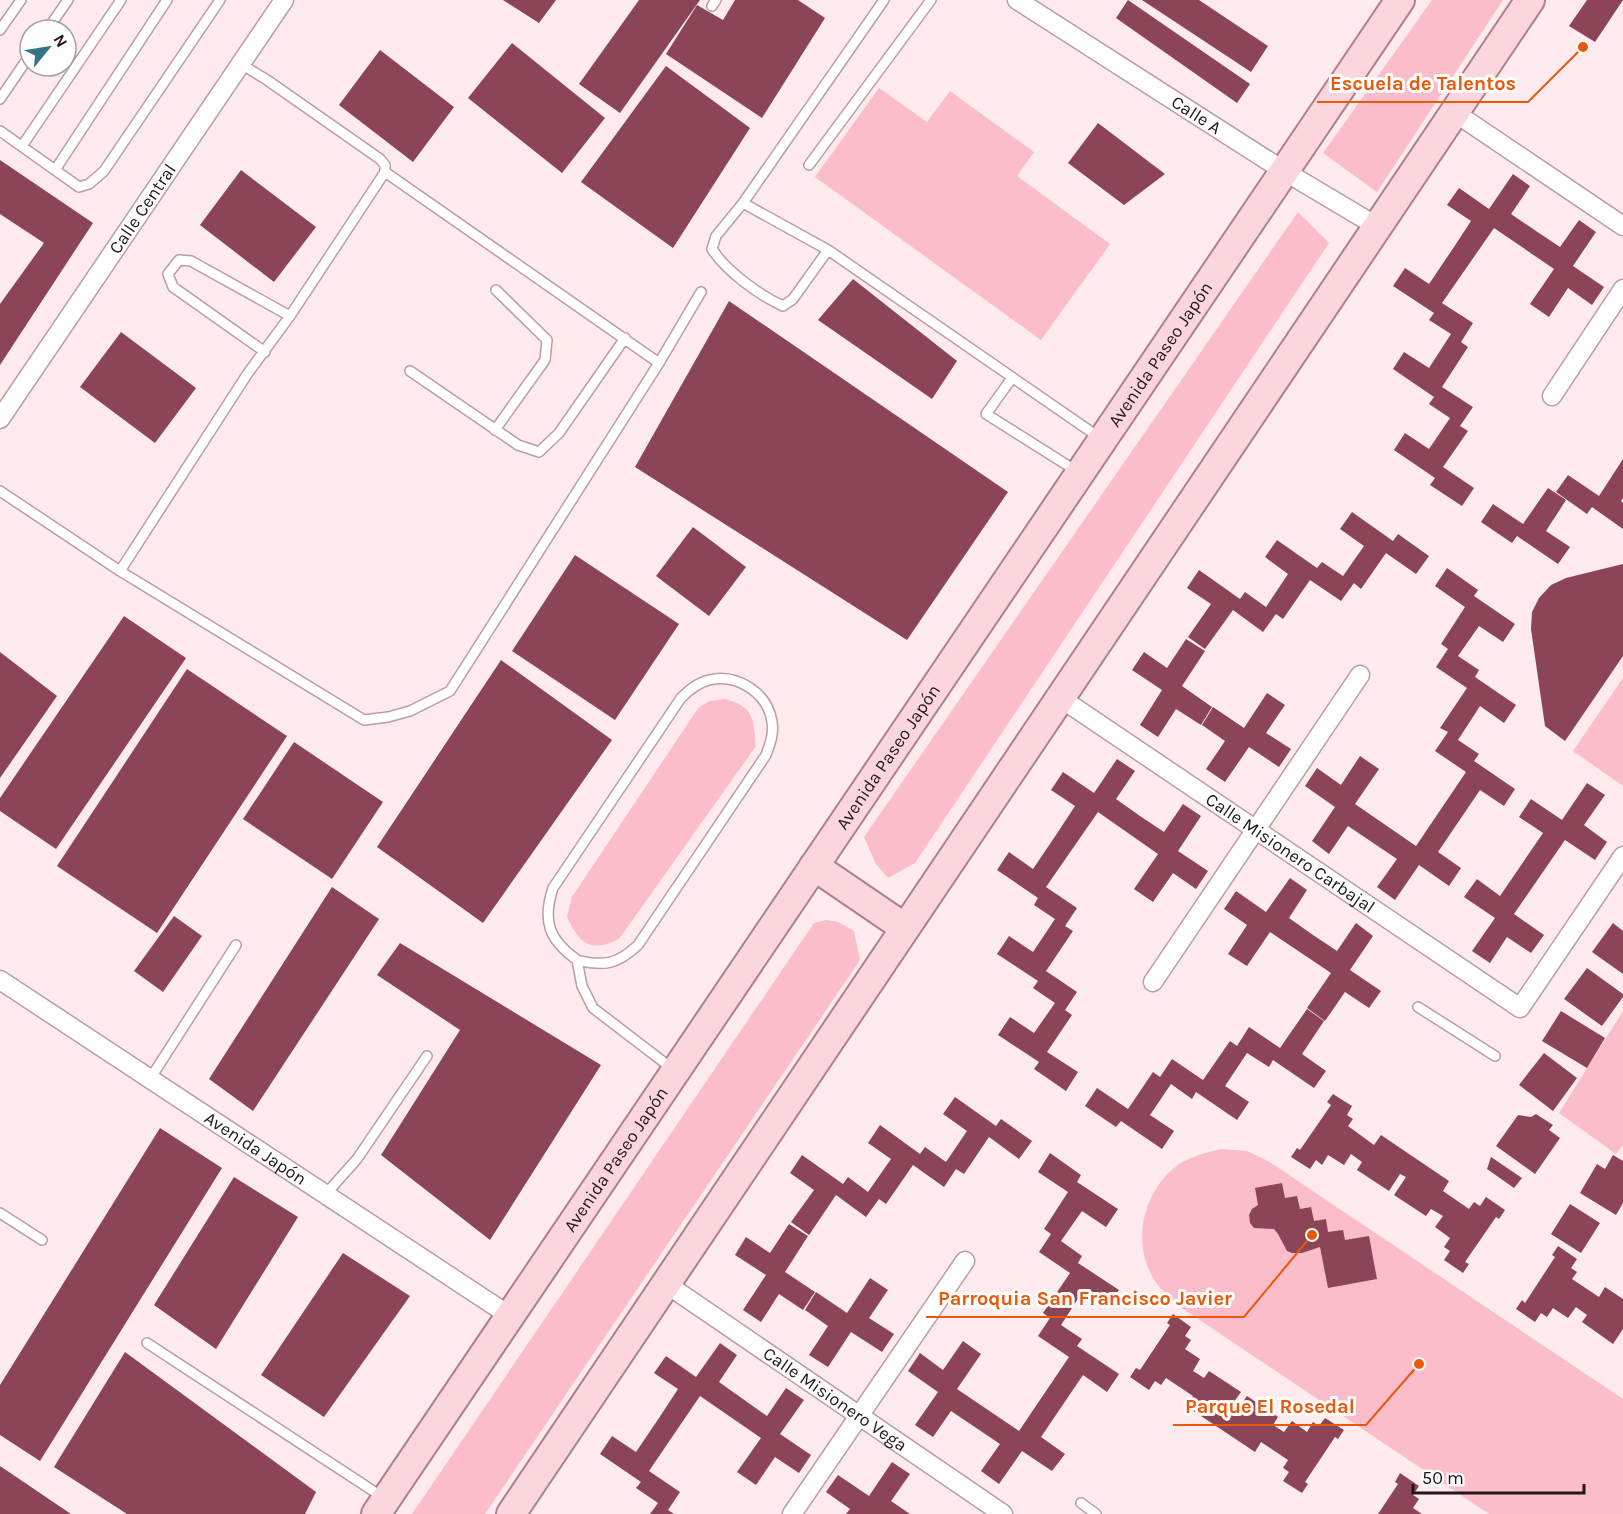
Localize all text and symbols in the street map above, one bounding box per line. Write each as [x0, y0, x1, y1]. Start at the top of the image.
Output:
north arrow [18, 18, 78, 78]
text: N [49, 31, 72, 50]
callout: Escuela de Talentos [1317, 64, 1528, 102]
text: Escuela de Talentos [1330, 72, 1516, 95]
street label: Calle A [1167, 91, 1225, 139]
street label: Calle Central [104, 160, 181, 258]
street label: Avenida Paseo Japón [1103, 278, 1217, 431]
street label: Avenida Paseo Japón [831, 680, 945, 834]
street label: Calle Misionero Carbajal [1201, 788, 1379, 918]
street label: Avenida Paseo Japón [559, 1083, 673, 1236]
street label: Avenida Japón [200, 1107, 311, 1190]
callout: Parroquia San Francisco Javier [926, 1279, 1244, 1317]
text: Parroquia San Francisco Javier [938, 1287, 1232, 1310]
street label: Calle Misionero Vega [759, 1342, 911, 1456]
callout: Parque El Rosedal [1173, 1387, 1366, 1425]
text: Parque El Rosedal [1185, 1395, 1355, 1418]
scale bar [1413, 1457, 1584, 1495]
text: 50 m [1422, 1467, 1464, 1489]

